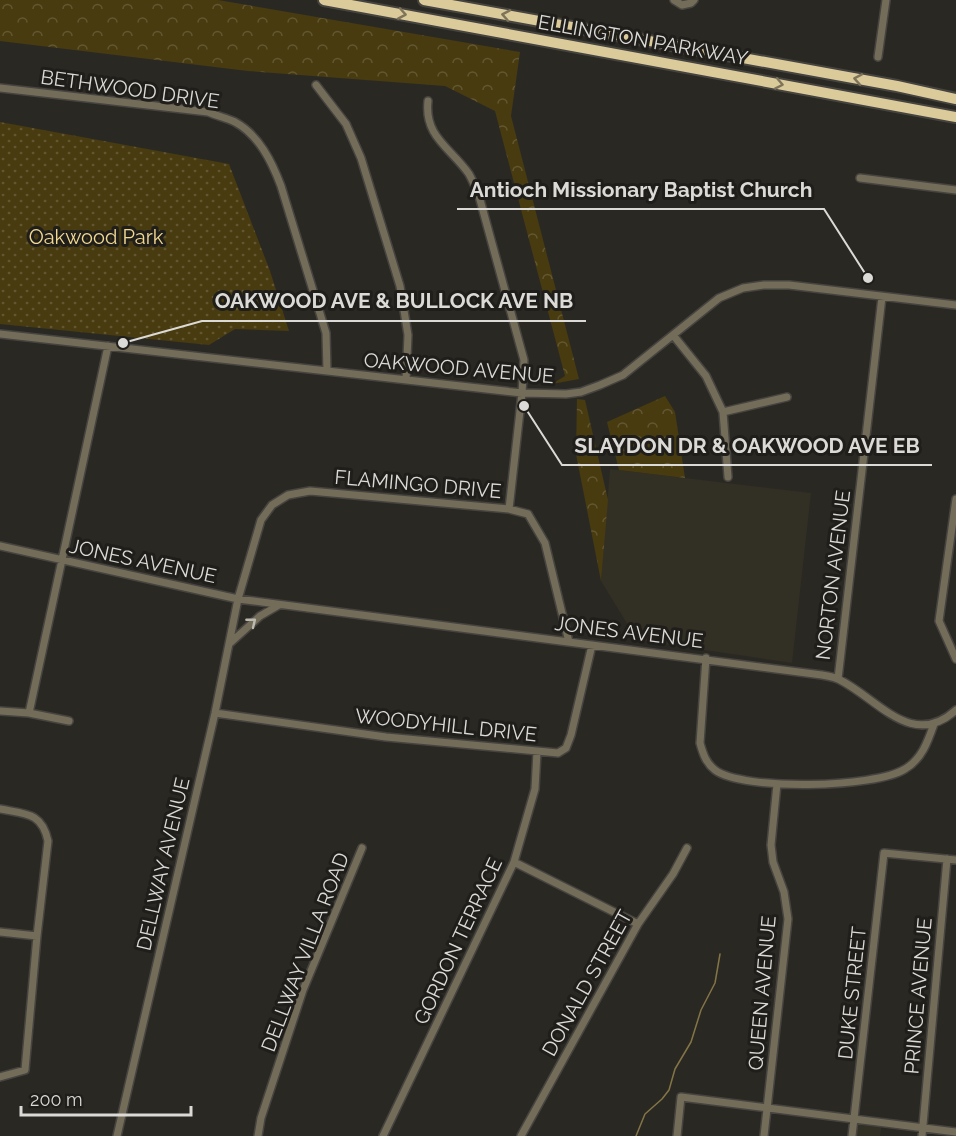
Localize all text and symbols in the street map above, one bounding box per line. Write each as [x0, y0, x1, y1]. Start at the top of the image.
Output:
one-way arrow [396, 7, 406, 20]
one-way arrow [502, 9, 512, 22]
street label: ELLINGTON PARKWAY [536, 10, 750, 70]
street label: BETHWOOD DRIVE [39, 65, 221, 113]
one-way arrow [853, 73, 863, 86]
one-way arrow [774, 77, 784, 90]
callout: Antioch Missionary Baptist Church [457, 170, 824, 209]
text: Antioch Missionary Baptist Church [470, 177, 812, 202]
park label: Oakwood Park [29, 225, 164, 249]
callout: OAKWOOD AVE & BULLOCK AVE NB [202, 282, 586, 321]
text: OAKWOOD AVE & BULLOCK AVE NB [215, 288, 573, 313]
street label: OAKWOOD AVENUE [363, 348, 555, 388]
callout: SLAYDON DR & OAKWOOD AVE EB [562, 426, 932, 465]
text: SLAYDON DR & OAKWOOD AVE EB [574, 433, 920, 458]
street label: FLAMINGO DRIVE [334, 465, 502, 503]
street label: NORTON AVENUE [811, 489, 855, 661]
street label: JONES AVENUE [67, 534, 219, 588]
street label: JONES AVENUE [553, 611, 705, 653]
one-way arrow [246, 618, 257, 629]
street label: WOODYHILL DRIVE [354, 704, 538, 746]
street label: DELLWAY AVENUE [131, 775, 195, 953]
street label: DELLWAY VILLA ROAD [256, 849, 354, 1055]
street label: GORDON TERRACE [409, 854, 507, 1028]
street label: DONALD STREET [537, 906, 637, 1060]
street label: QUEEN AVENUE [743, 915, 781, 1071]
street label: PRINCE AVENUE [899, 917, 937, 1075]
street label: DUKE STREET [833, 925, 871, 1061]
scale bar [21, 1079, 190, 1117]
text: 200 m [30, 1089, 83, 1110]

